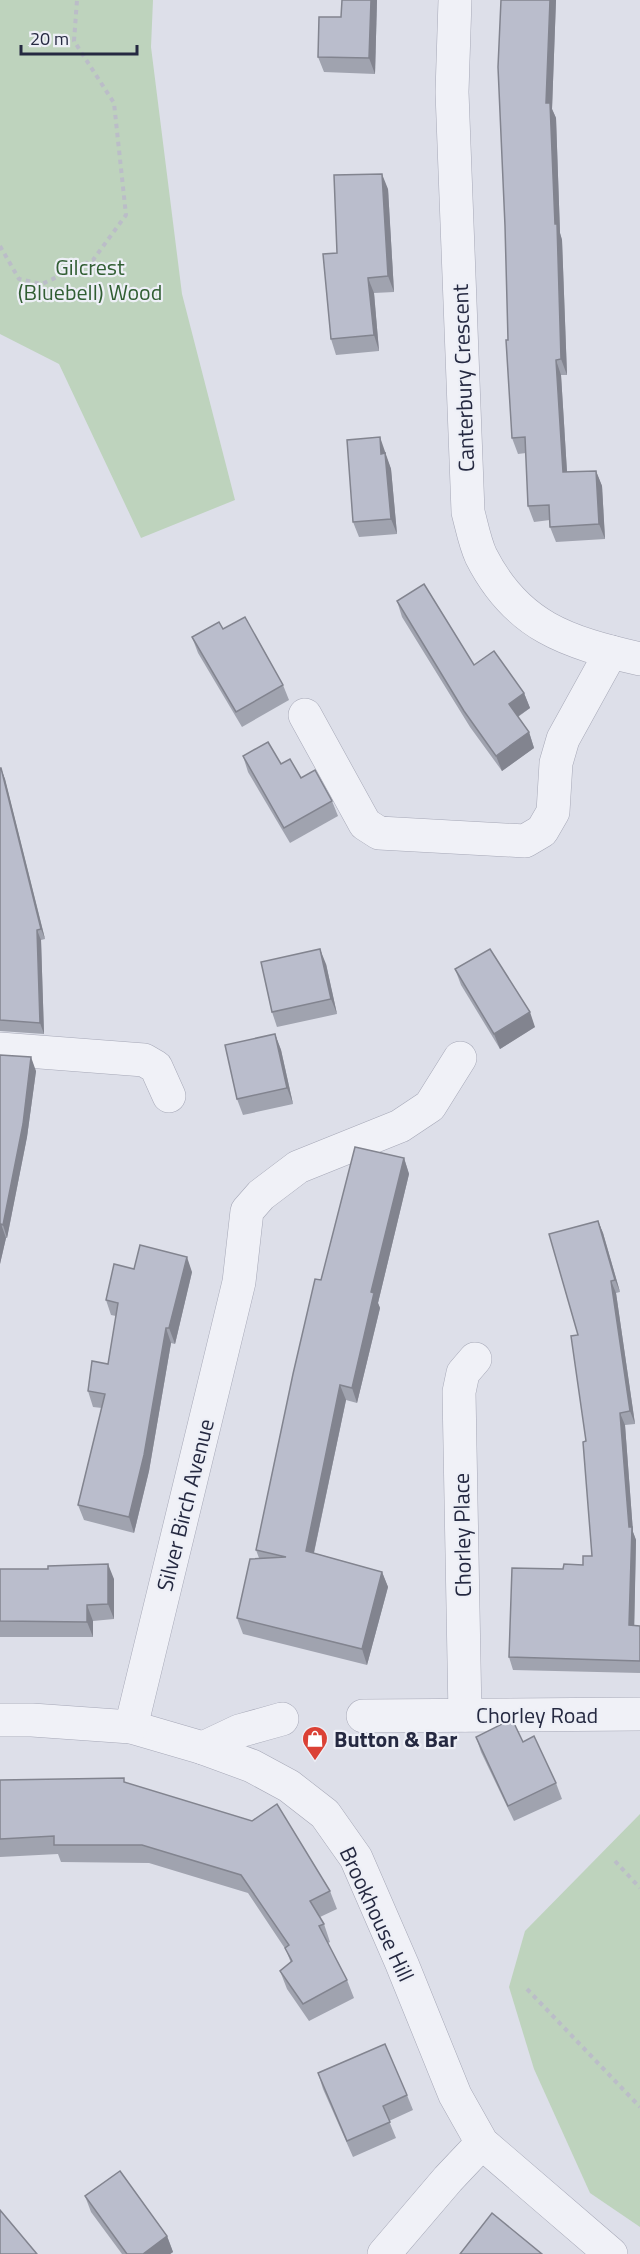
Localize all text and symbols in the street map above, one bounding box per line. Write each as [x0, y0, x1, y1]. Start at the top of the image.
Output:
scale bar [21, 18, 136, 56]
text: 20 m [30, 25, 69, 52]
park label: Gilcrest (Bluebell) Wood [18, 250, 162, 309]
street label: Canterbury Crescent [443, 283, 483, 473]
street label: Silver Birch Avenue [147, 1415, 223, 1595]
street label: Chorley Place [444, 1473, 480, 1597]
street label: Chorley Road [476, 1698, 598, 1732]
place label: Button & Bar [334, 1722, 457, 1756]
shop icon: Button & Bar [300, 1724, 330, 1762]
street label: Brookhouse Hill [331, 1841, 423, 1987]

